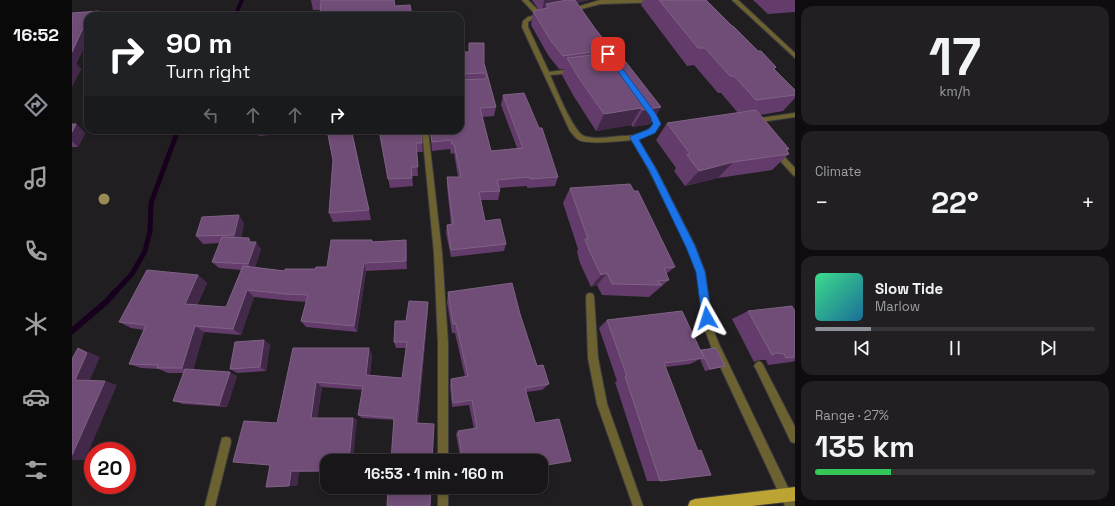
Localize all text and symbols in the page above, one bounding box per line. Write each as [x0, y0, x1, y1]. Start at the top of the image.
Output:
text: 16:52 [13, 23, 59, 46]
text: 17 [929, 24, 981, 90]
text: 90 m [166, 25, 232, 61]
icon: right [100, 28, 152, 80]
pin [591, 37, 625, 71]
icon: arrive [597, 43, 619, 65]
text: Turn right [166, 60, 250, 83]
text: km/h [940, 83, 970, 100]
icon: directions [22, 91, 50, 119]
icon: left [200, 104, 222, 126]
icon: ahead [242, 104, 264, 126]
icon: ahead [284, 104, 306, 126]
icon: right [326, 104, 348, 126]
text: Climate [815, 163, 861, 180]
icon: music [22, 164, 50, 192]
text: 22° [931, 183, 979, 222]
text: − [815, 188, 829, 216]
text: + [1081, 188, 1095, 216]
icon: phone [22, 237, 50, 265]
text: Slow Tide [875, 279, 943, 298]
position arrow [686, 297, 728, 339]
text: Marlow [875, 298, 920, 315]
icon: climate [22, 310, 50, 338]
icon: previous [851, 337, 873, 359]
icon: pause [944, 337, 966, 359]
icon: next [1037, 337, 1059, 359]
icon: car [22, 383, 50, 411]
text: Range · 27% [815, 407, 889, 424]
text: 135 km [815, 427, 915, 466]
speed limit sign: 20 [84, 442, 136, 494]
icon: filters [22, 456, 50, 484]
text: 16:53 · 1 min · 160 m [364, 464, 504, 483]

